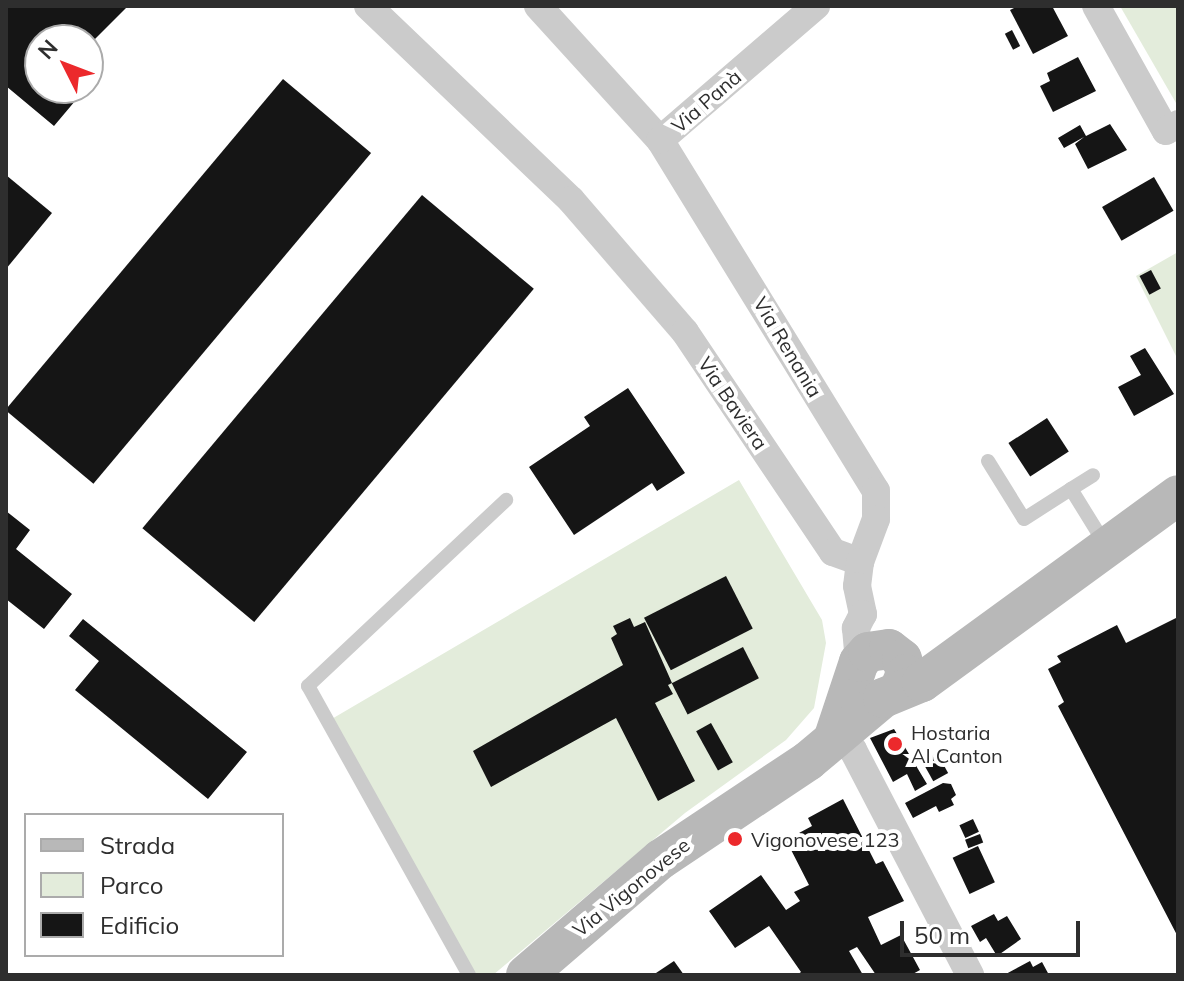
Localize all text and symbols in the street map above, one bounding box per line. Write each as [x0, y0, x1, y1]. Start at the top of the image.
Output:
north arrow [24, 24, 104, 104]
text: N [32, 34, 64, 65]
street label: Via Panà [666, 64, 746, 138]
street label: Via Renania [749, 293, 827, 401]
street label: Via Baviera [693, 352, 773, 454]
place label: Hostaria Al Canton [911, 720, 1003, 767]
marker: Hostaria Al Canton [886, 735, 904, 753]
legend [24, 813, 284, 957]
place label: Vigonovese 123 [751, 827, 900, 851]
text: Strada [100, 830, 175, 860]
marker: Vigonovese 123 [726, 830, 744, 848]
street label: Via Vigonovese [568, 833, 694, 941]
text: Parco [100, 870, 163, 900]
scale bar [904, 905, 1084, 955]
text: Edificio [100, 910, 179, 940]
text: 50 m [914, 920, 970, 950]

